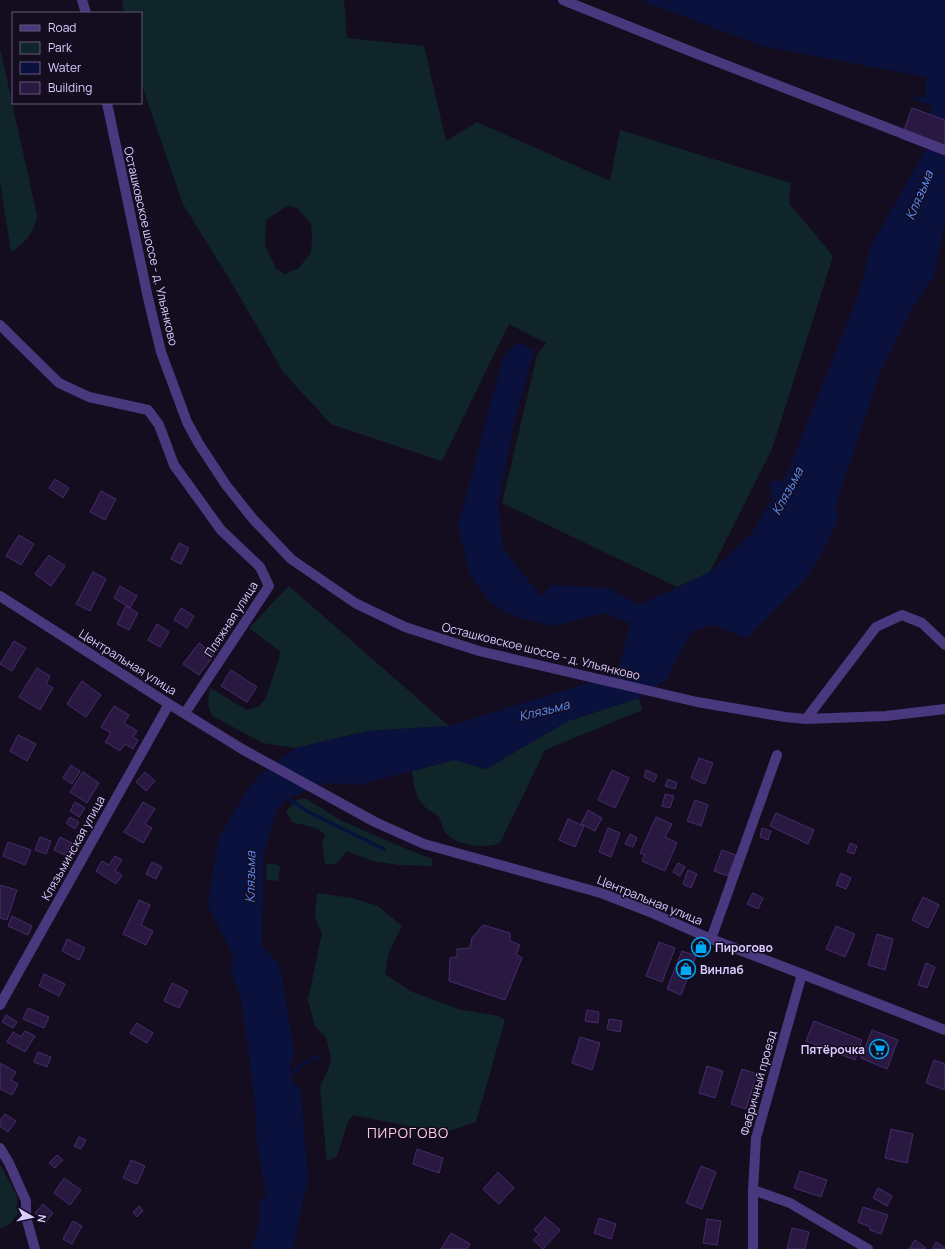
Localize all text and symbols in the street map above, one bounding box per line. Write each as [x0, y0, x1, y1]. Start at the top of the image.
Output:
legend [12, 12, 142, 104]
text: Road [48, 19, 76, 36]
text: Park [48, 39, 73, 56]
text: Water [48, 59, 82, 76]
text: Building [48, 79, 92, 96]
street label: Осташковское шоссе - д. Ульянково [120, 145, 182, 347]
water label: Клязьма [901, 167, 938, 222]
water label: Клязьма [767, 463, 807, 518]
street label: Пляжная улица [200, 578, 262, 660]
street label: Осташковское шоссе - д. Ульянково [440, 618, 642, 684]
street label: Центральная улица [76, 625, 180, 699]
water label: Клязьма [517, 695, 572, 725]
street label: Клязьминская улица [37, 793, 109, 903]
water label: Клязьма [241, 850, 259, 903]
street label: Центральная улица [595, 871, 705, 929]
shop icon: Пирогово [690, 936, 712, 958]
place label: Пирогово [715, 939, 773, 956]
shop icon: Винлаб [675, 958, 697, 980]
place label: Винлаб [700, 961, 744, 978]
street label: Фабричный проезд [736, 1029, 780, 1137]
supermarket icon: Пятёрочка [868, 1038, 890, 1060]
place label: Пятёрочка [801, 1041, 865, 1058]
district label: ПИРОГОВО [367, 1123, 449, 1142]
north arrow [12, 1197, 52, 1237]
text: N [34, 1214, 50, 1224]

